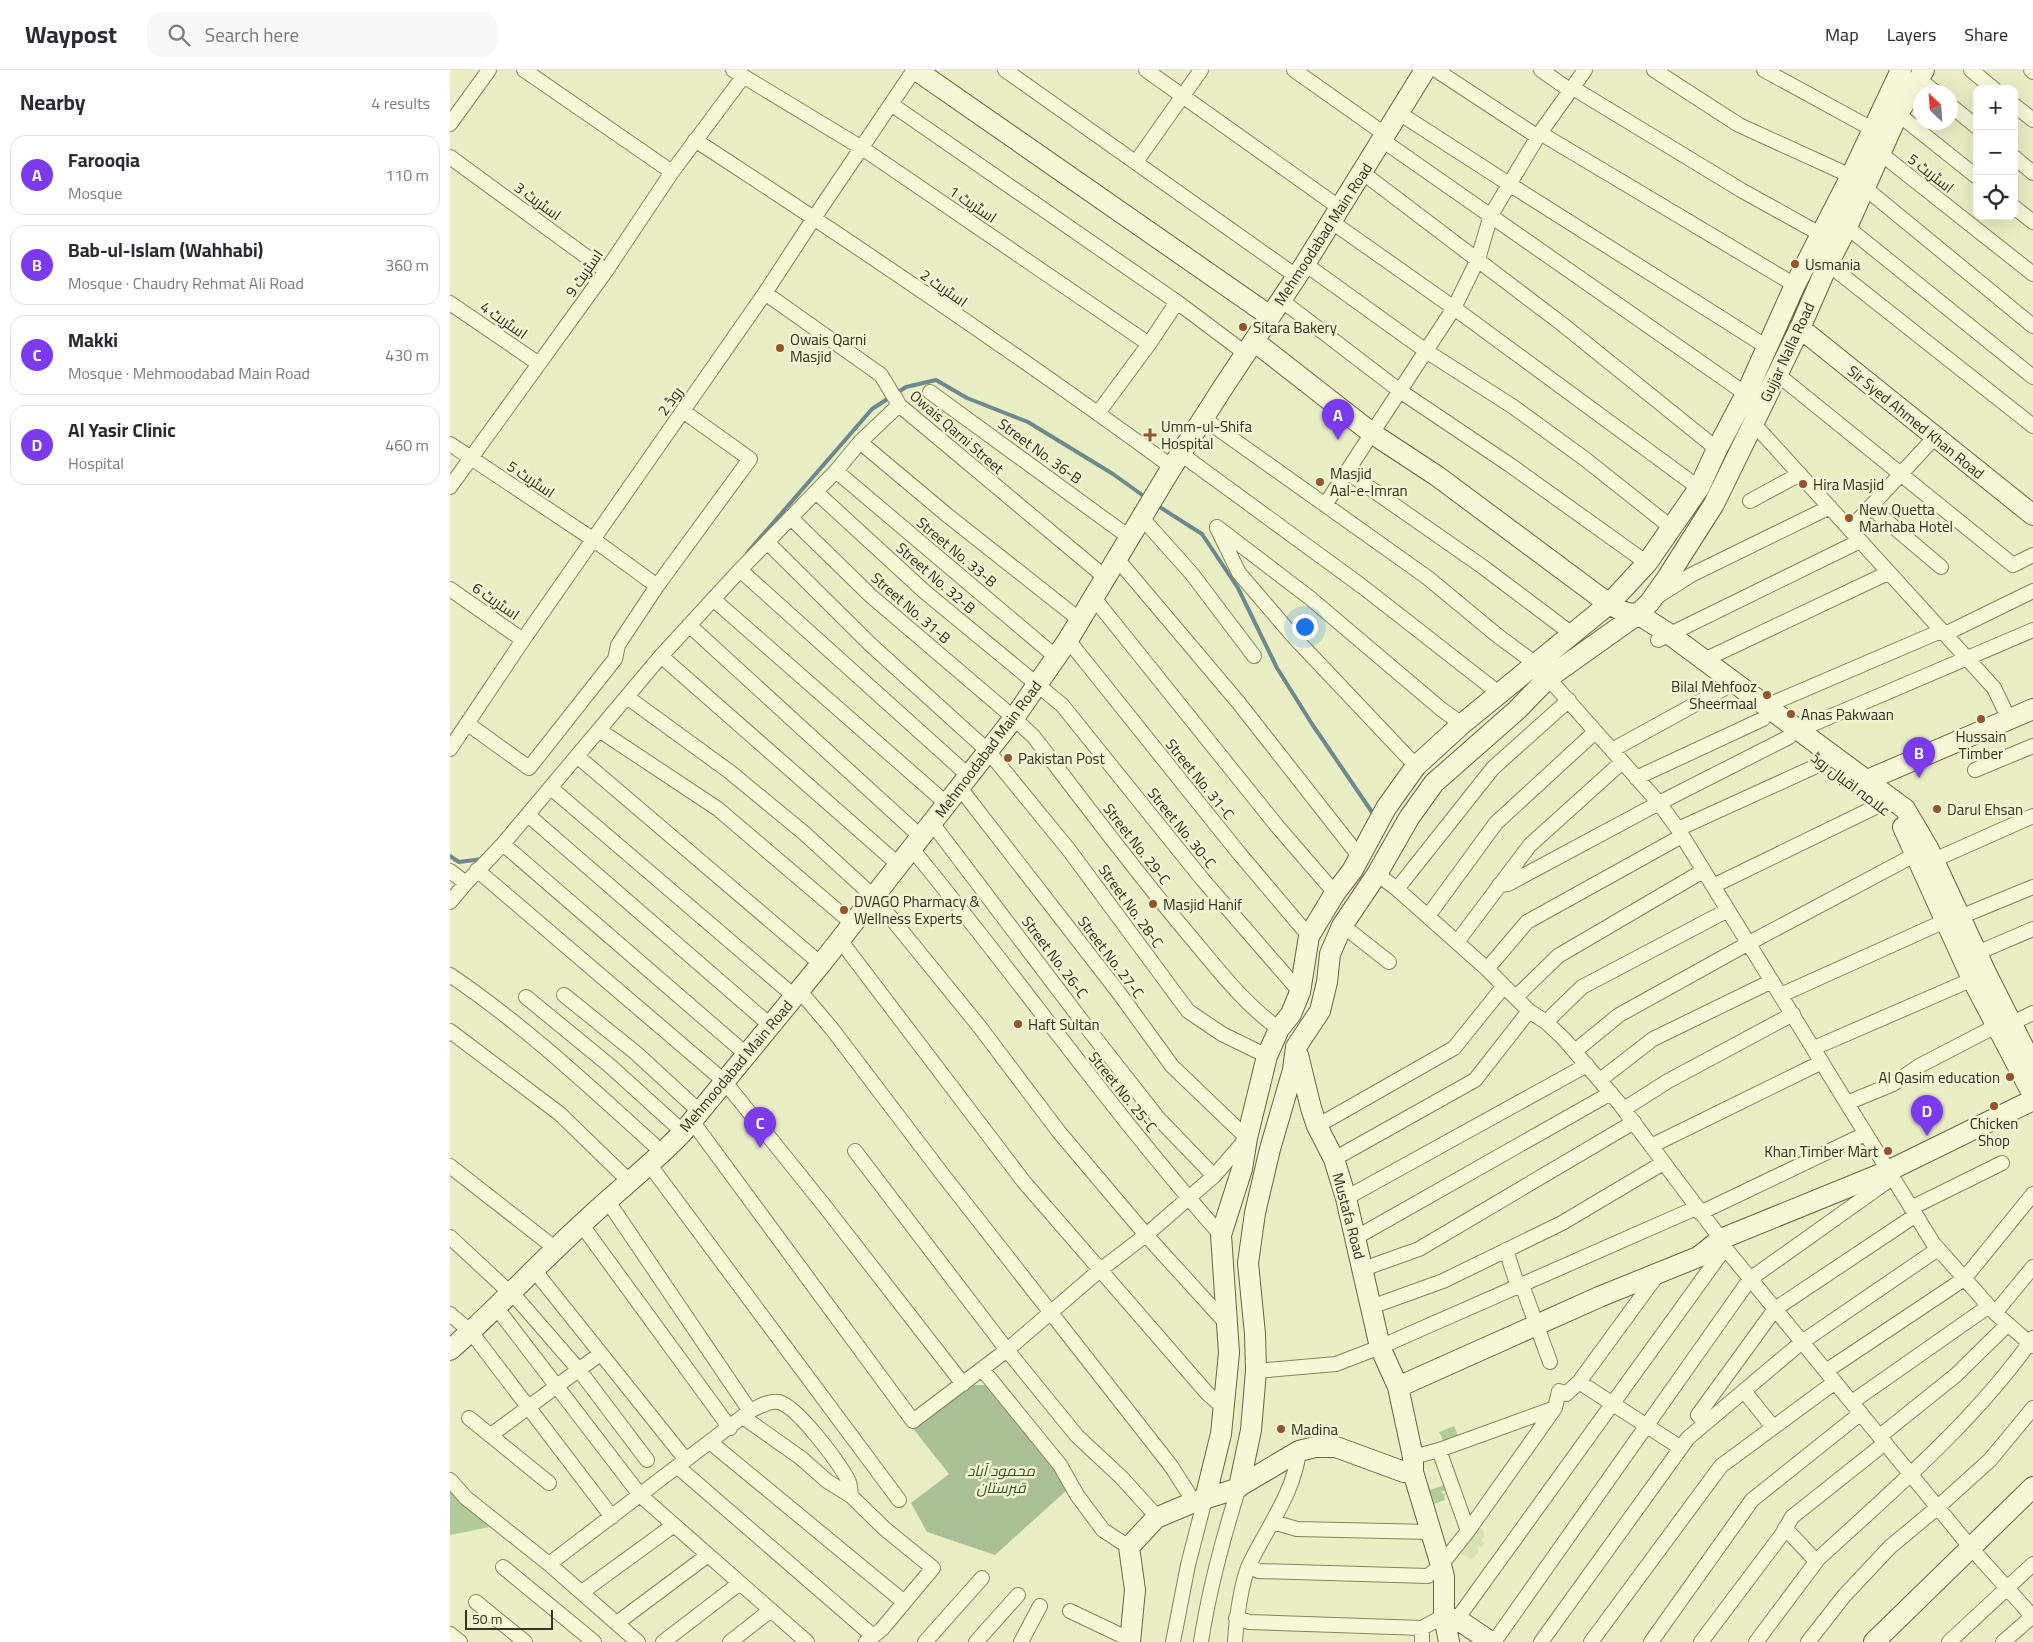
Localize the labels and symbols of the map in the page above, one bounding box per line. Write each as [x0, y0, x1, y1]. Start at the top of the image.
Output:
north arrow [1913, 85, 1958, 130]
street label: اسٹریٹ 5 [1901, 145, 1961, 201]
street label: Mehmoodabad Main Road [1266, 156, 1380, 312]
street label: اسٹریٹ 3 [508, 174, 568, 228]
street label: اسٹریٹ 1 [943, 177, 1003, 231]
street label: اسٹریٹ 9 [557, 243, 611, 303]
place label: Usmania [1805, 250, 1861, 279]
marker: Usmania [1789, 258, 1801, 270]
street label: اسٹریٹ 2 [914, 261, 974, 315]
street label: اسٹریٹ 4 [474, 293, 534, 347]
street label: Gujjar Nalla Road [1751, 297, 1823, 407]
place label: Sitara Bakery [1253, 313, 1337, 342]
marker: Sitara Bakery [1237, 321, 1249, 333]
place label: Owais Qarni Masjid [790, 325, 866, 371]
marker: Owais Qarni Masjid [774, 342, 786, 354]
street label: Sir Syed Ahmed Khan Road [1841, 357, 1991, 487]
street label: روڈ 2 [649, 380, 691, 422]
street label: Owais Qarni Street [903, 382, 1012, 482]
pin: A [1322, 399, 1354, 440]
street label: Street No. 36-B [991, 410, 1089, 492]
place label: Umm-ul-Shifa Hospital [1161, 412, 1252, 458]
marker: Umm-ul-Shifa Hospital [1143, 428, 1157, 442]
street label: اسٹریٹ 5 [501, 452, 561, 506]
place label: Masjid Aal-e-Imran [1330, 459, 1408, 505]
place label: Hira Masjid [1813, 470, 1884, 499]
marker: Masjid Aal-e-Imran [1314, 476, 1326, 488]
marker: Hira Masjid [1797, 478, 1809, 490]
place label: New Quetta Marhaba Hotel [1859, 495, 1953, 541]
street label: Street No. 33-B [910, 509, 1004, 595]
marker: New Quetta Marhaba Hotel [1843, 512, 1855, 524]
street label: Street No. 32-B [889, 535, 983, 621]
street label: Street No. 31-B [864, 565, 958, 651]
street label: اسٹریٹ 6 [466, 574, 526, 628]
your location [1292, 614, 1318, 640]
place label: Bilal Mehfooz Sheermaal [1671, 672, 1757, 718]
street label: Mehmoodabad Main Road [926, 674, 1050, 824]
marker: Bilal Mehfooz Sheermaal [1761, 689, 1773, 701]
place label: Anas Pakwaan [1801, 700, 1894, 729]
marker: Anas Pakwaan [1785, 708, 1797, 720]
marker: Hussain Timber [1975, 713, 1987, 725]
place label: Hussain Timber [1955, 722, 2007, 768]
street label: Street No. 31-C [1158, 732, 1242, 826]
pin: B [1903, 737, 1935, 778]
place label: Pakistan Post [1018, 744, 1106, 773]
street label: علامہ اقبال روڈ [1804, 744, 1898, 824]
marker: Pakistan Post [1002, 752, 1014, 764]
street label: Street No. 30-C [1140, 781, 1224, 875]
place label: Darul Ehsan [1947, 795, 2023, 824]
street label: Street No. 29-C [1095, 796, 1179, 892]
marker: Darul Ehsan [1931, 803, 1943, 815]
street label: Street No. 28-C [1090, 858, 1172, 954]
place label: DVAGO Pharmacy & Wellness Experts [854, 887, 980, 933]
place label: Masjid Hanif [1163, 890, 1242, 919]
marker: Masjid Hanif [1147, 898, 1159, 910]
marker: DVAGO Pharmacy & Wellness Experts [838, 904, 850, 916]
street label: Street No. 26-C [1014, 909, 1096, 1005]
street label: Street No. 27-C [1070, 909, 1152, 1005]
street label: Mehmoodabad Main Road [672, 993, 800, 1139]
place label: Haft Sultan [1028, 1010, 1100, 1039]
marker: Haft Sultan [1012, 1018, 1024, 1030]
street label: Street No. 25-C [1081, 1045, 1165, 1139]
place label: Al Qasim education [1879, 1063, 2000, 1092]
marker: Al Qasim education [2004, 1071, 2016, 1083]
pin: D [1911, 1095, 1943, 1136]
marker: Chicken Shop [1988, 1100, 2000, 1112]
pin: C [744, 1107, 776, 1148]
place label: Chicken Shop [1970, 1109, 2018, 1155]
place label: Khan Timber Mart [1764, 1137, 1879, 1166]
marker: Khan Timber Mart [1882, 1145, 1894, 1157]
street label: Mustafa Road [1324, 1169, 1374, 1263]
place label: Madina [1291, 1415, 1338, 1444]
marker: Madina [1275, 1423, 1287, 1435]
park label: محمود آباد قبرستان [967, 1456, 1035, 1502]
scale bar [465, 1607, 552, 1630]

